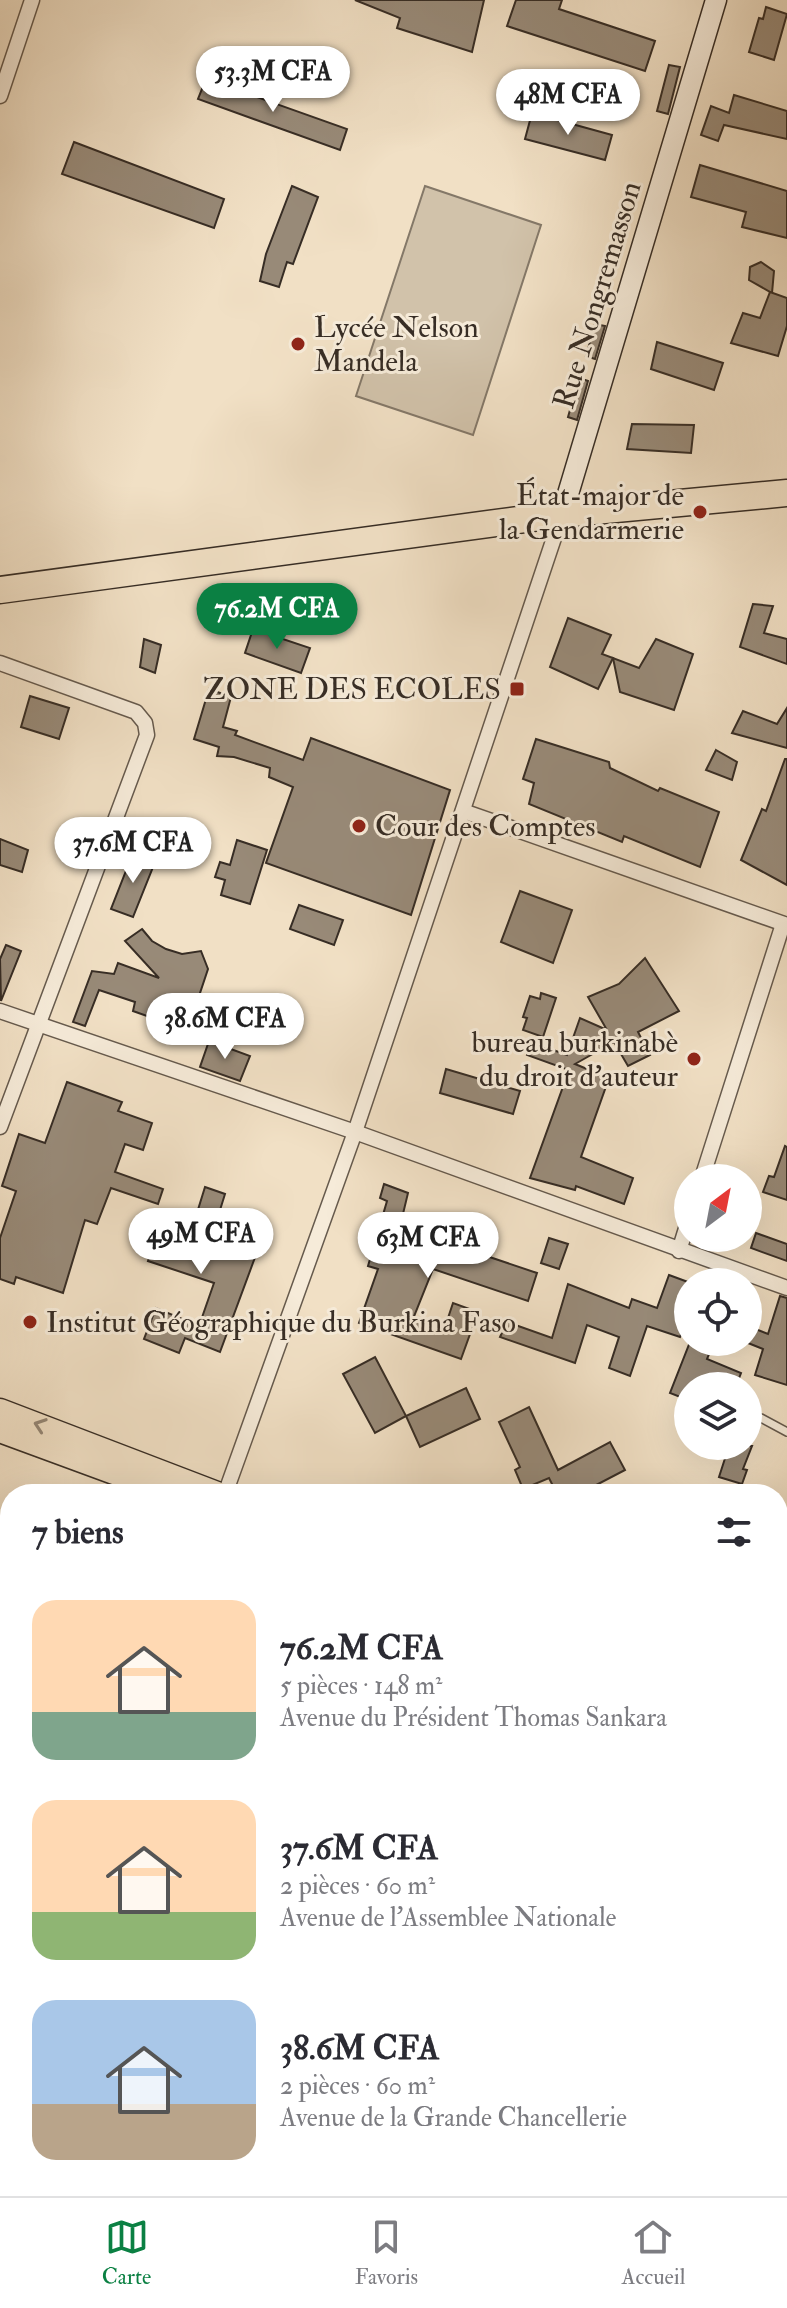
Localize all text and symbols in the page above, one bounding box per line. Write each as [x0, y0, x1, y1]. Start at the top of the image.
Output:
pin: 53.3M CFA [181, 46, 365, 114]
text: 53.3M CFA [214, 56, 332, 88]
pin: 48M CFA [494, 69, 642, 137]
text: 48M CFA [514, 79, 622, 111]
street label: Rue Nongremasson [545, 177, 650, 413]
place label: Lycée Nelson Mandela [314, 309, 479, 380]
marker: Lycée Nelson Mandela [289, 335, 307, 353]
place label: État-major de la Gendarmerie [499, 476, 684, 548]
marker: État-major de la Gendarmerie [691, 503, 709, 521]
pin: 76.2M CFA [185, 583, 369, 651]
text: 76.2M CFA [215, 593, 339, 625]
place label: ZONE DES ECOLES [203, 671, 501, 708]
marker: ZONE DES ECOLES [508, 680, 526, 698]
place label: Cour des Comptes [375, 808, 596, 845]
pin: 37.6M CFA [41, 817, 225, 885]
marker: Cour des Comptes [350, 817, 368, 835]
text: 37.6M CFA [72, 827, 194, 859]
pin: 38.6M CFA [133, 993, 317, 1061]
text: 38.6M CFA [164, 1003, 286, 1035]
place label: bureau burkinabè du droit d'auteur [471, 1024, 678, 1095]
marker: bureau burkinabè du droit d'auteur [685, 1050, 703, 1068]
north arrow [674, 1164, 762, 1252]
map controls [674, 1164, 762, 1460]
pin: 49M CFA [127, 1208, 275, 1276]
pin: 63M CFA [354, 1212, 502, 1280]
text: 49M CFA [146, 1218, 256, 1250]
text: 63M CFA [376, 1222, 480, 1254]
button: locate [674, 1268, 762, 1356]
place label: Institut Géographique du Burkina Faso [46, 1304, 516, 1341]
marker: Institut Géographique du Burkina Faso [21, 1313, 39, 1331]
button: layers [674, 1372, 762, 1460]
one-way arrow [34, 1418, 48, 1434]
icon: filters [712, 1510, 756, 1554]
text: 7 biens [32, 1511, 124, 1554]
text: 76.2M CFA [280, 1627, 443, 1670]
icon: home [96, 1632, 192, 1728]
text: 5 pièces · 148 m² [280, 1670, 442, 1702]
text: Avenue du Président Thomas Sankara [280, 1702, 667, 1734]
text: 37.6M CFA [280, 1827, 438, 1870]
icon: home [96, 1832, 192, 1928]
text: 2 pièces · 60 m² [280, 1870, 435, 1902]
text: Avenue de l'Assemblee Nationale [280, 1902, 616, 1934]
text: 38.6M CFA [280, 2027, 440, 2070]
icon: home [96, 2032, 192, 2128]
text: 2 pièces · 60 m² [280, 2070, 435, 2102]
text: Avenue de la Grande Chancellerie [280, 2102, 627, 2134]
tab: Carte [102, 2215, 151, 2291]
tab: Favoris [355, 2215, 418, 2291]
tab: Accueil [622, 2215, 685, 2291]

